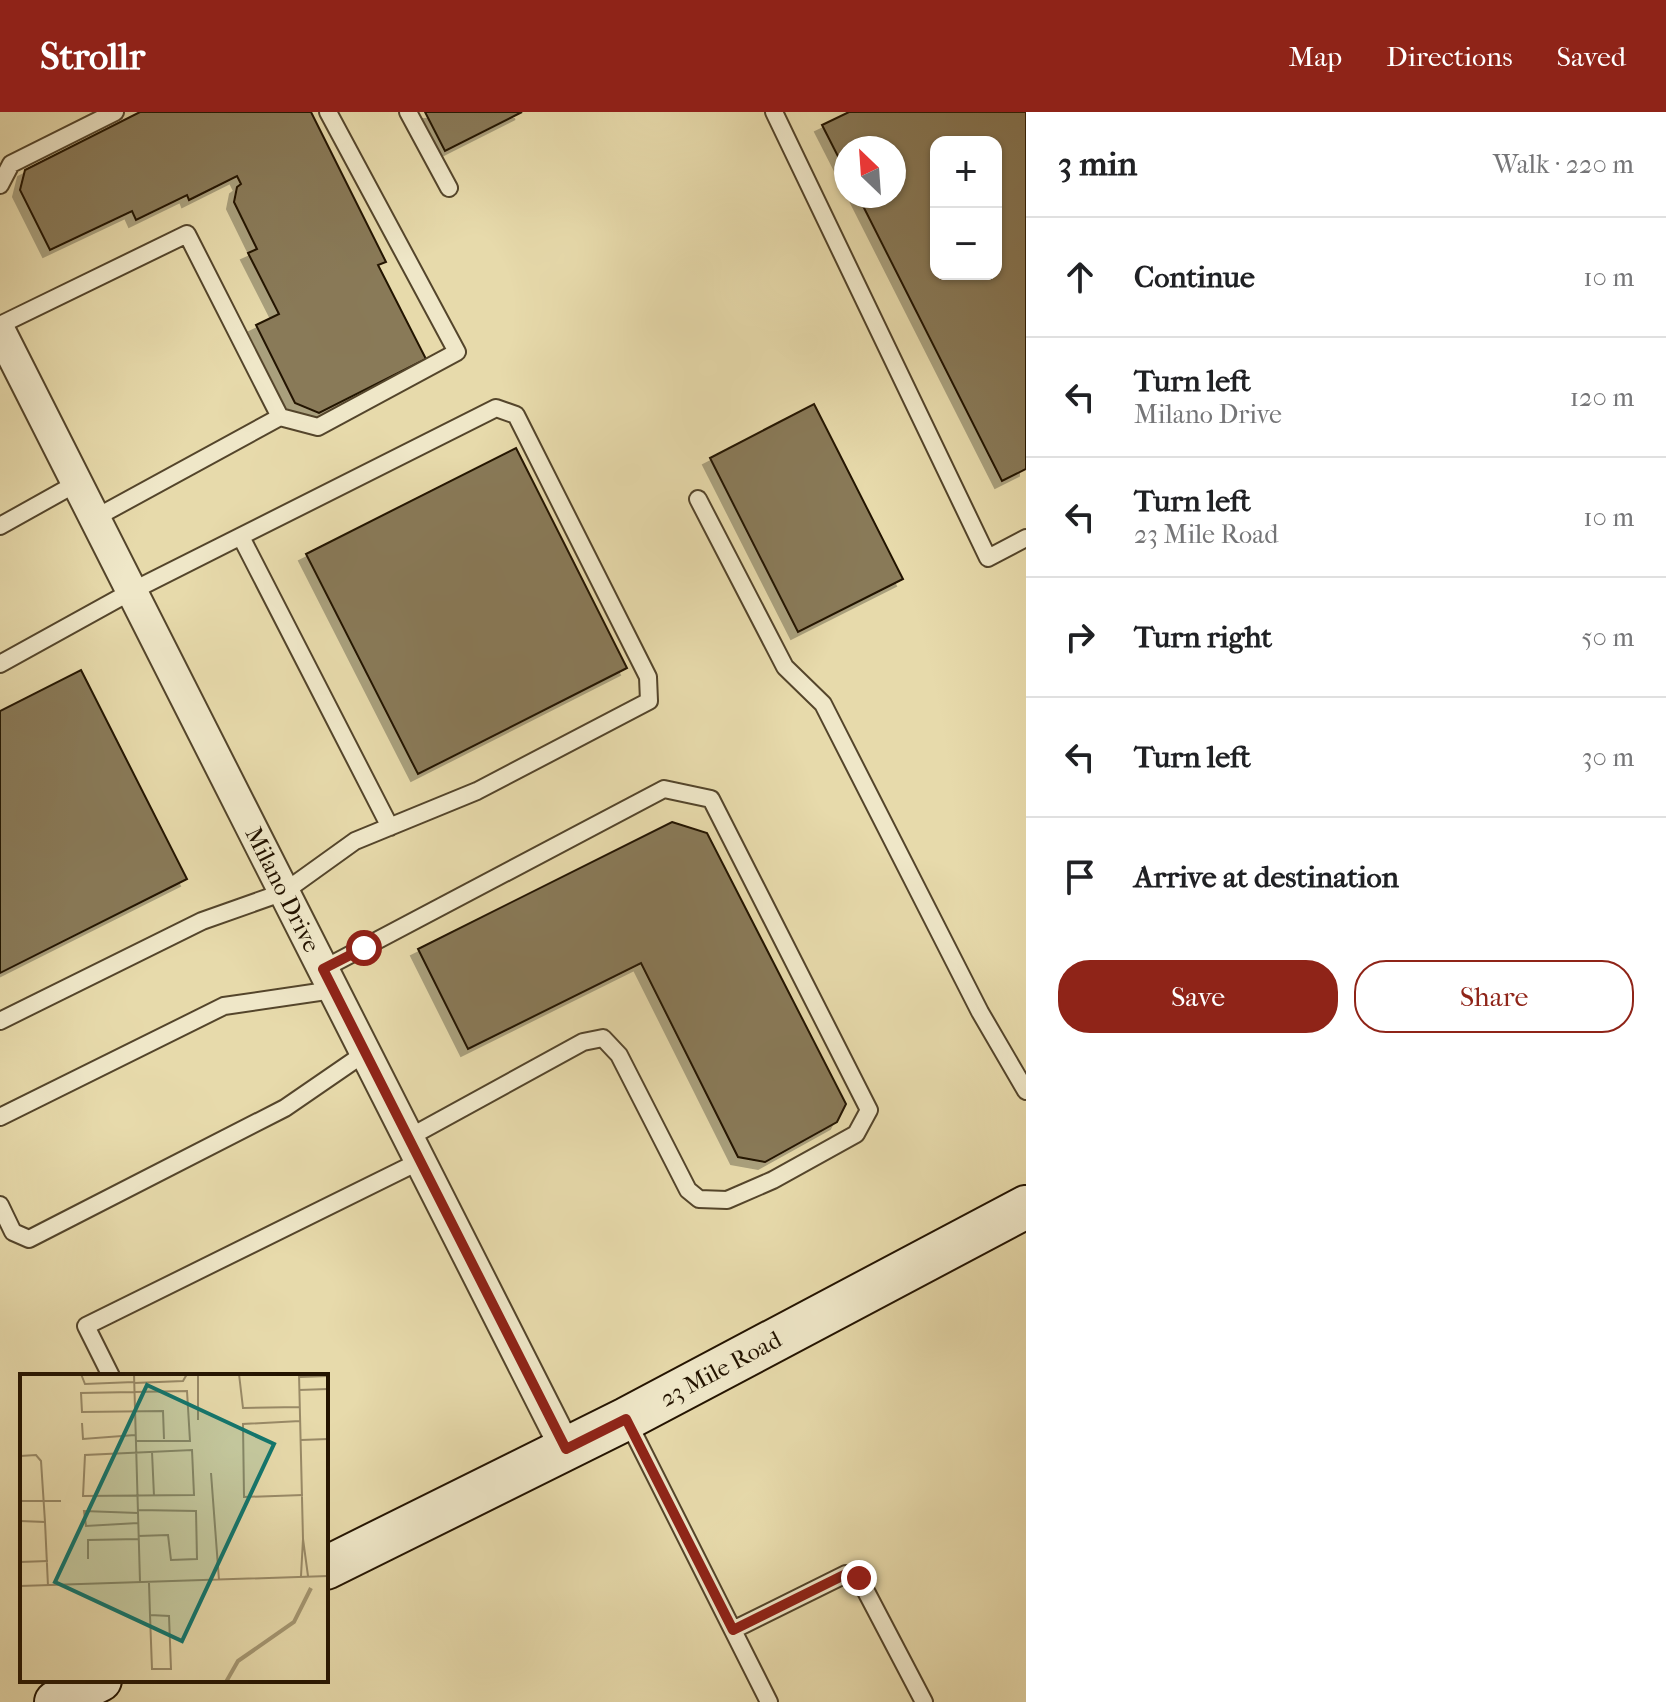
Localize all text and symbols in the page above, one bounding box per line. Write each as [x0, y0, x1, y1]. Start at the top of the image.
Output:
text: Strollr [40, 34, 145, 79]
text: Map [1289, 40, 1342, 73]
text: Directions [1386, 40, 1513, 73]
text: Saved [1557, 40, 1626, 73]
north arrow [834, 136, 906, 208]
map controls [930, 136, 1002, 280]
button: + [930, 136, 1002, 208]
text: 3 min [1058, 144, 1137, 184]
text: Walk · 220 m [1493, 149, 1634, 180]
button: − [930, 208, 1002, 280]
icon: ahead [1058, 255, 1102, 299]
text: Continue [1134, 260, 1255, 295]
text: 10 m [1583, 262, 1634, 293]
text: Turn left [1134, 364, 1251, 399]
icon: left [1058, 375, 1102, 419]
text: 120 m [1570, 382, 1634, 413]
text: Milano Drive [1134, 399, 1282, 430]
text: Turn left [1134, 484, 1251, 519]
icon: left [1058, 495, 1102, 539]
text: 10 m [1583, 502, 1634, 533]
text: 23 Mile Road [1134, 519, 1278, 550]
icon: right [1058, 615, 1102, 659]
text: Turn right [1134, 620, 1272, 655]
text: 50 m [1581, 622, 1634, 653]
icon: left [1058, 735, 1102, 779]
text: Turn left [1134, 740, 1251, 775]
text: 30 m [1582, 742, 1634, 773]
street label: Milano Drive [239, 822, 326, 957]
icon: arrive [1058, 855, 1102, 899]
text: Arrive at destination [1134, 860, 1399, 895]
route start [346, 930, 382, 966]
button: Save [1058, 960, 1338, 1033]
button: Share [1354, 960, 1634, 1033]
street label: 23 Mile Road [655, 1325, 787, 1412]
inset map [20, 1374, 328, 1682]
route end [841, 1560, 877, 1596]

